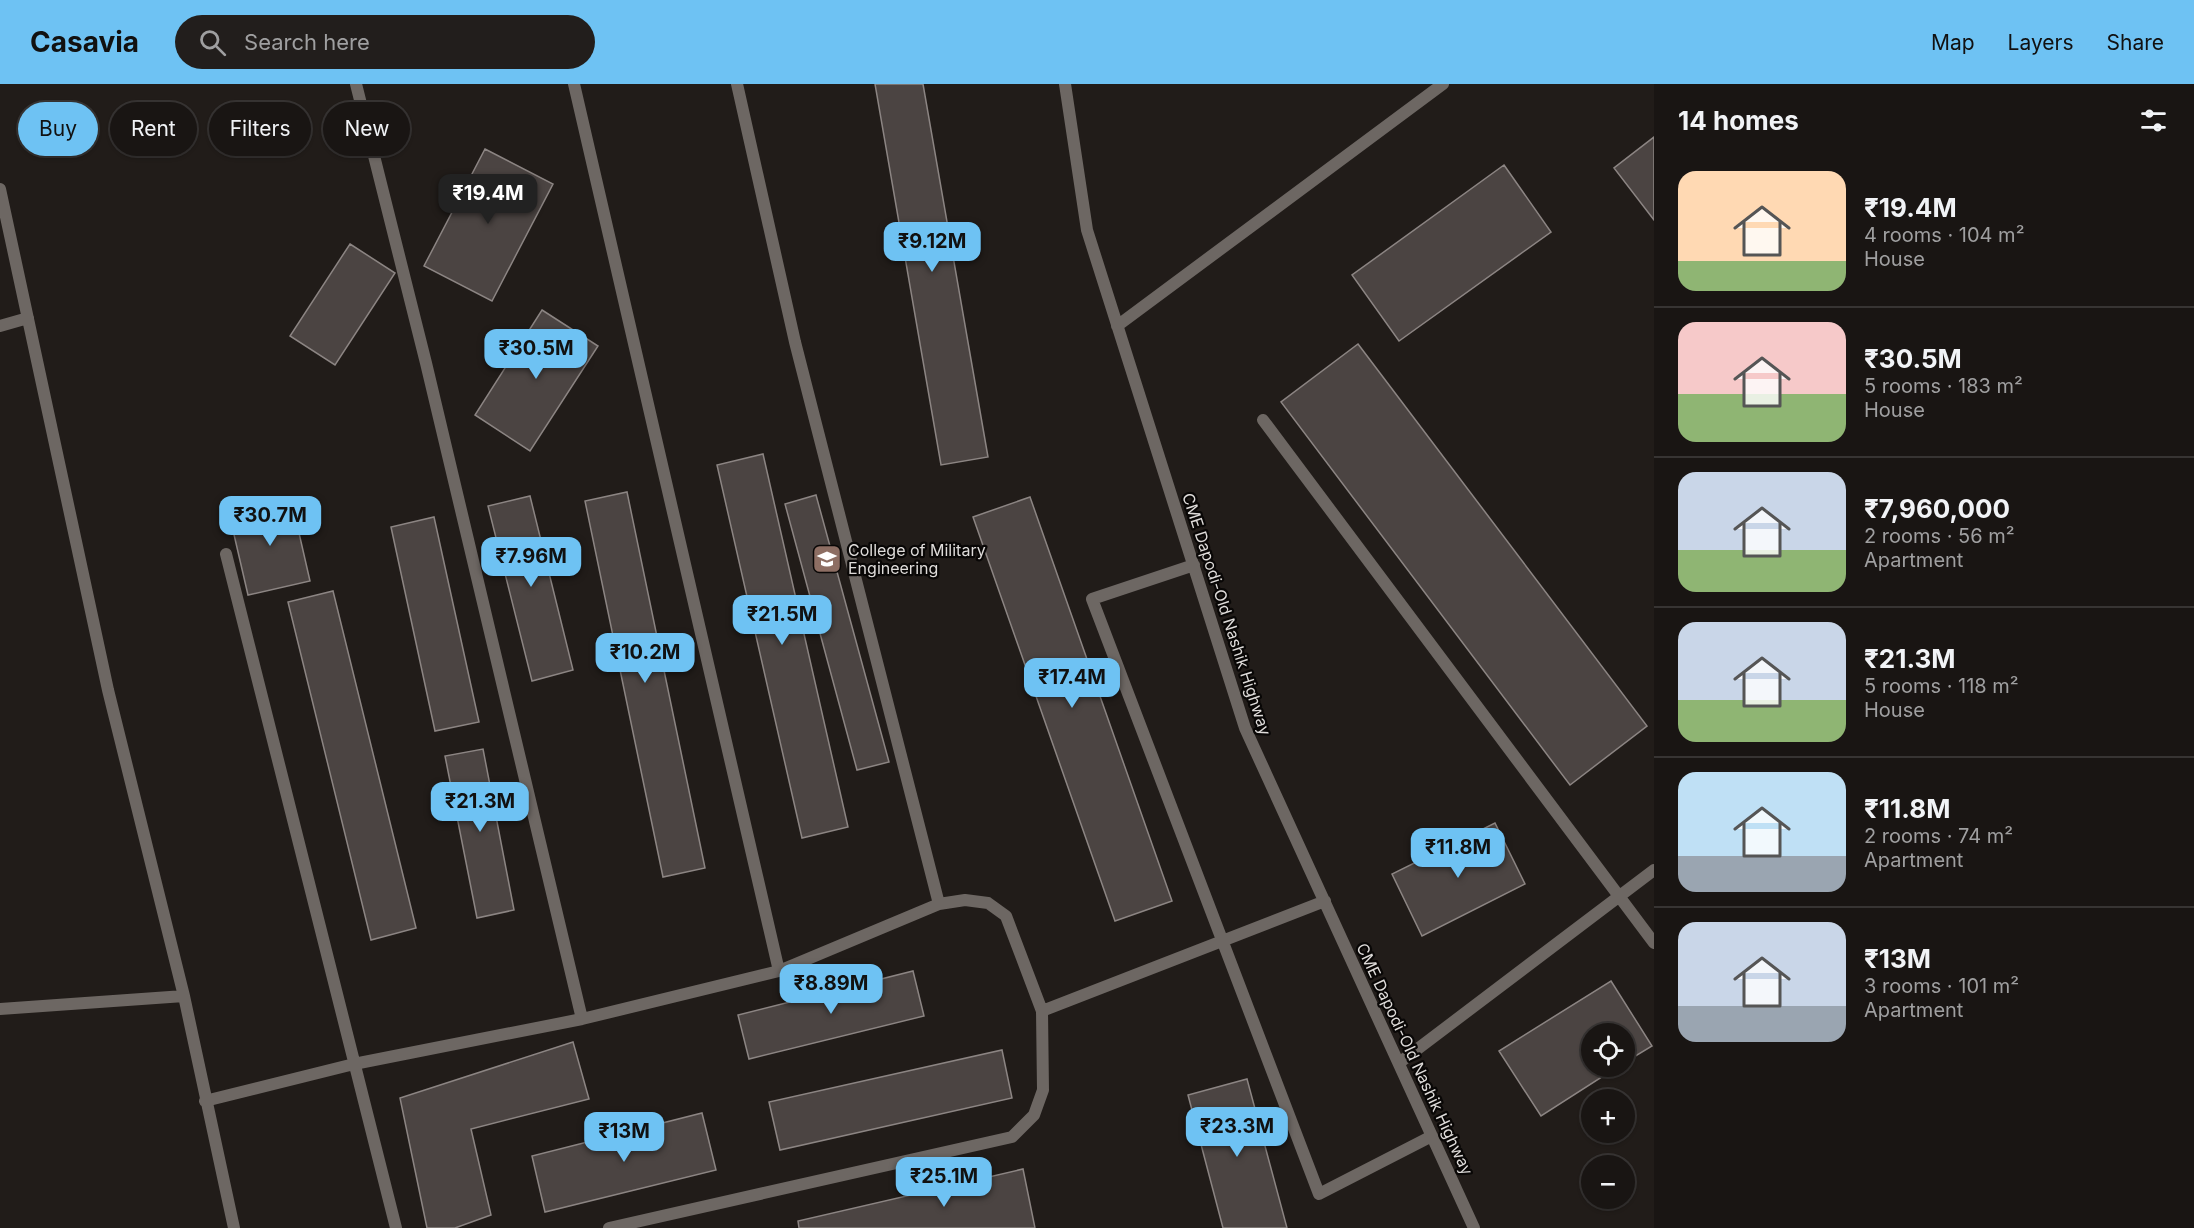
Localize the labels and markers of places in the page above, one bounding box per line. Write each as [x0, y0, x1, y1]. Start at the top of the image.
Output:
pin: ₹19.4M [439, 174, 537, 225]
pin: ₹9.12M [883, 222, 981, 273]
pin: ₹30.5M [487, 329, 585, 380]
pin: ₹30.7M [221, 496, 319, 547]
pin: ₹7.96M [482, 537, 580, 588]
place label: College of Military Engineering [848, 540, 986, 578]
school or university icon: College of Military Engineering [811, 543, 843, 575]
pin: ₹21.5M [733, 595, 831, 646]
pin: ₹10.2M [596, 633, 694, 684]
pin: ₹17.4M [1023, 658, 1121, 709]
pin: ₹21.3M [431, 782, 529, 833]
pin: ₹11.8M [1409, 828, 1507, 879]
pin: ₹8.89M [782, 964, 880, 1015]
pin: ₹23.3M [1188, 1107, 1286, 1158]
pin: ₹13M [588, 1112, 660, 1163]
pin: ₹25.1M [895, 1157, 993, 1208]

